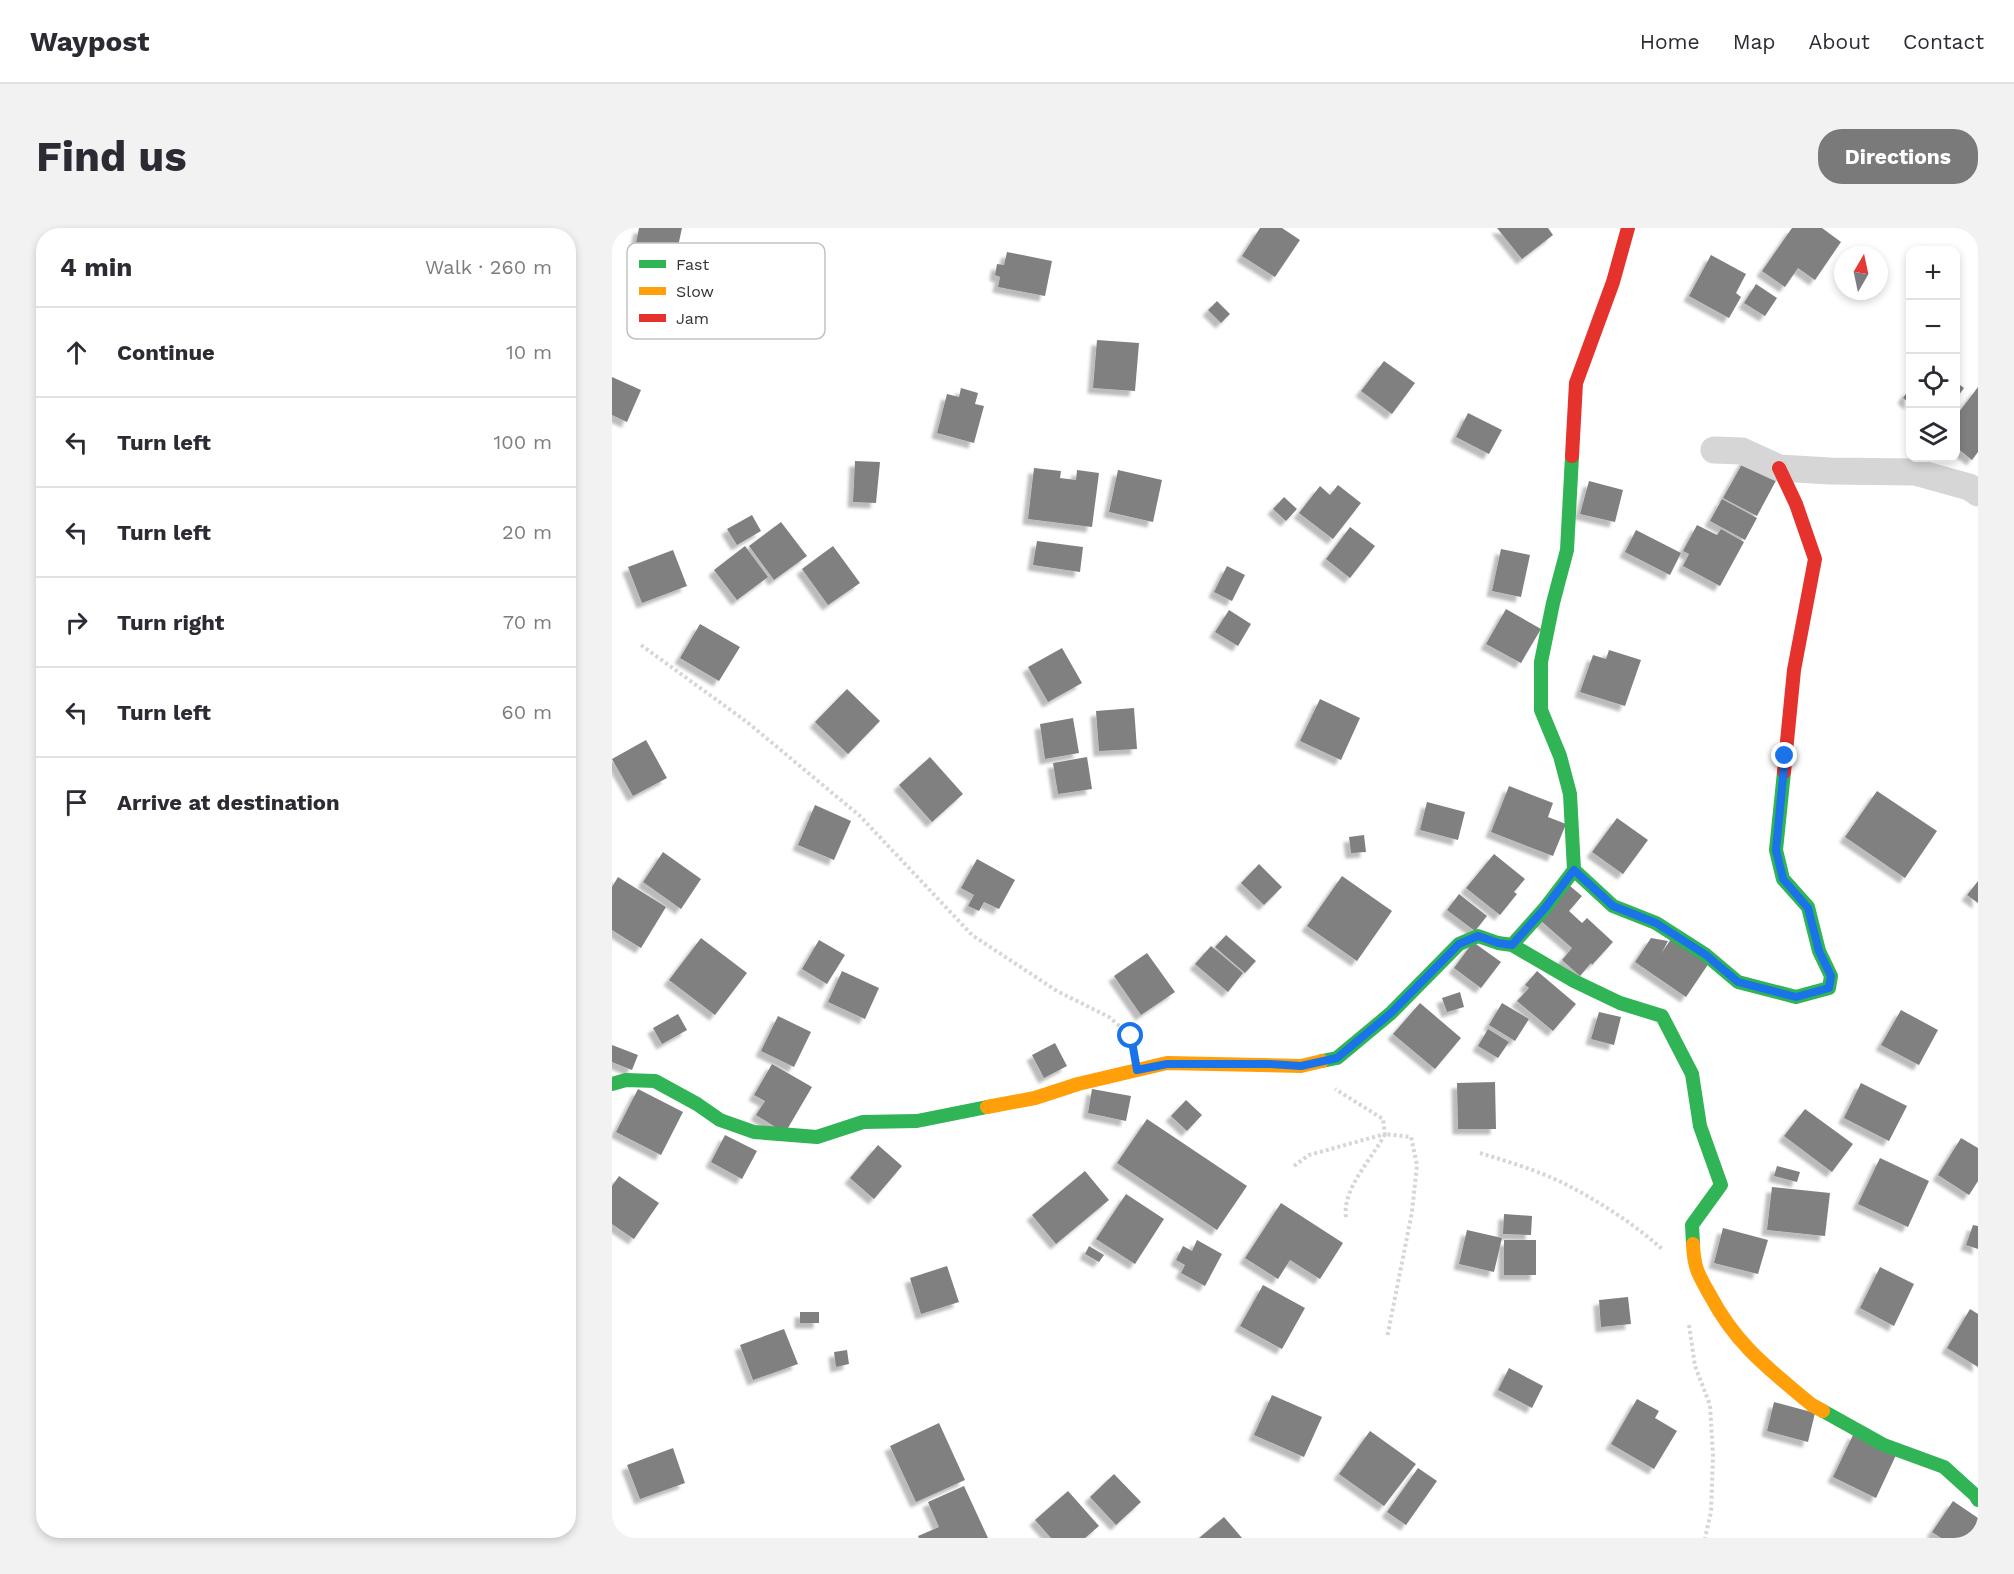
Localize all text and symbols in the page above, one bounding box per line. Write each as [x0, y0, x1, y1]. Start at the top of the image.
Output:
text: Waypost [30, 25, 149, 58]
text: Home [1640, 29, 1700, 54]
text: Map [1733, 29, 1776, 54]
text: About [1809, 29, 1870, 54]
text: Contact [1903, 29, 1984, 54]
button: Directions [1818, 129, 1978, 184]
text: Find us [36, 132, 187, 181]
legend [627, 243, 825, 339]
north arrow [1834, 246, 1888, 300]
map controls [1906, 246, 1960, 462]
button: + [1906, 246, 1960, 300]
text: 4 min [60, 252, 132, 282]
text: Walk · 260 m [425, 255, 552, 279]
text: Fast [676, 255, 709, 274]
text: Slow [676, 282, 714, 301]
button: − [1906, 300, 1960, 354]
text: Jam [676, 309, 709, 328]
icon: ahead [60, 336, 93, 369]
text: Continue [117, 340, 215, 365]
text: 10 m [506, 340, 552, 364]
button: locate [1906, 354, 1960, 408]
button: layers [1906, 408, 1960, 462]
icon: left [60, 426, 93, 459]
text: Turn left [117, 430, 211, 455]
text: 100 m [493, 430, 552, 454]
icon: left [60, 516, 93, 549]
text: Turn left [117, 520, 211, 545]
text: 20 m [502, 520, 552, 544]
icon: right [60, 606, 93, 639]
text: Turn right [117, 610, 224, 635]
text: 70 m [503, 610, 552, 634]
icon: left [60, 696, 93, 729]
text: Turn left [117, 700, 211, 725]
text: 60 m [502, 700, 552, 724]
route end [1771, 742, 1797, 768]
icon: arrive [60, 786, 93, 819]
text: Arrive at destination [117, 790, 340, 815]
route start [1117, 1022, 1143, 1048]

